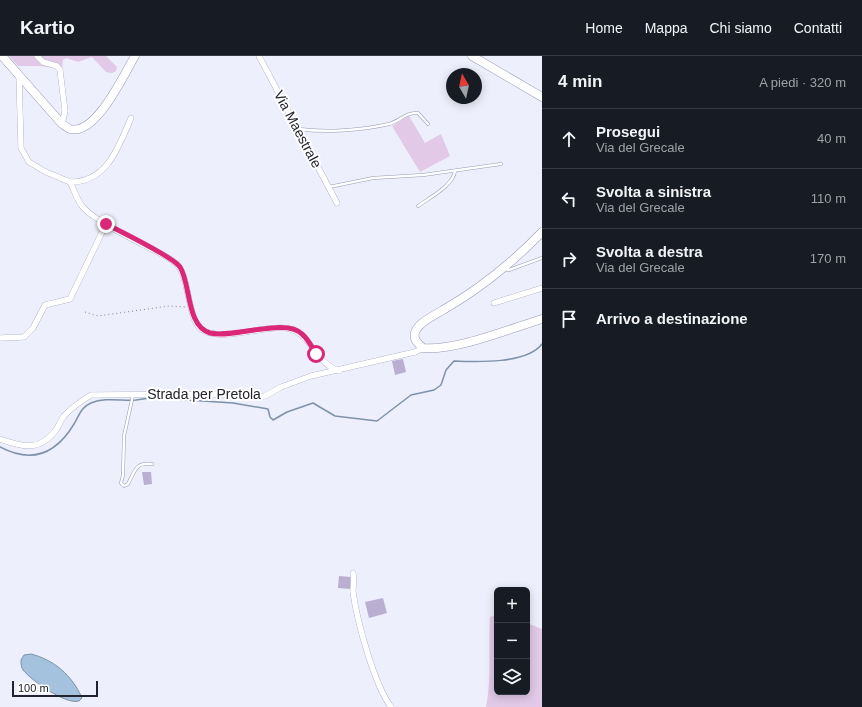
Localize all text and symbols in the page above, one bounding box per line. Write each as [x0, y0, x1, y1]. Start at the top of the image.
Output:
text: Kartio [20, 17, 75, 38]
text: Home [585, 20, 623, 36]
text: Mappa [645, 20, 688, 36]
text: Chi siamo [710, 20, 772, 36]
text: Contatti [794, 20, 842, 36]
north arrow [446, 68, 482, 104]
text: 4 min [558, 72, 602, 91]
text: A piedi · 320 m [759, 75, 846, 90]
street label: Via Maestrale [271, 88, 325, 171]
text: Prosegui [596, 123, 660, 140]
icon: ahead [558, 128, 580, 150]
text: 40 m [817, 131, 846, 146]
text: Via del Grecale [596, 140, 685, 155]
text: Svolta a sinistra [596, 183, 711, 200]
icon: left [558, 188, 580, 210]
text: 110 m [811, 191, 846, 206]
text: Via del Grecale [596, 200, 685, 215]
route end [97, 215, 115, 233]
text: Svolta a destra [596, 243, 703, 260]
icon: right [558, 248, 580, 270]
text: 170 m [810, 251, 846, 266]
text: Via del Grecale [596, 260, 685, 275]
icon: arrive [558, 308, 580, 330]
text: Arrivo a destinazione [596, 310, 748, 327]
route start [307, 345, 325, 363]
street label: Strada per Pretola [147, 386, 261, 402]
map controls [494, 587, 530, 695]
button: + [494, 587, 530, 623]
button: − [494, 623, 530, 659]
button: layers [494, 659, 530, 695]
scale bar [12, 679, 98, 698]
text: 100 m [18, 682, 49, 694]

